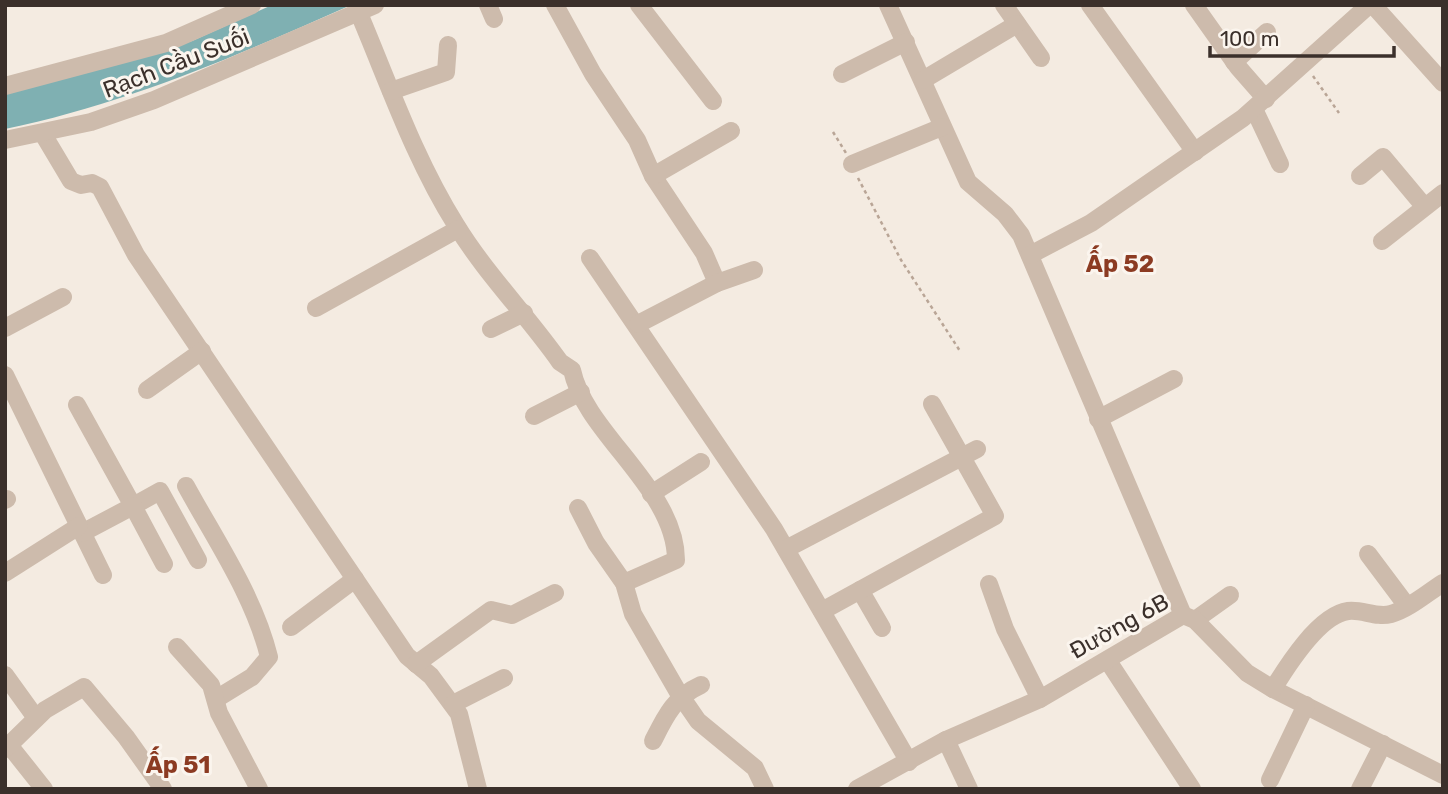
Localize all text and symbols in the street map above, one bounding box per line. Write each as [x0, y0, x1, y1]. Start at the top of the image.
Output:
scale bar [1210, 14, 1394, 58]
street label: Rạch Cầu Suối [99, 22, 253, 104]
text: 100 m [1220, 26, 1279, 51]
district label: Ấp 52 [1086, 245, 1154, 278]
street label: Đường 6B [1065, 587, 1173, 665]
district label: Ấp 51 [146, 746, 210, 779]

